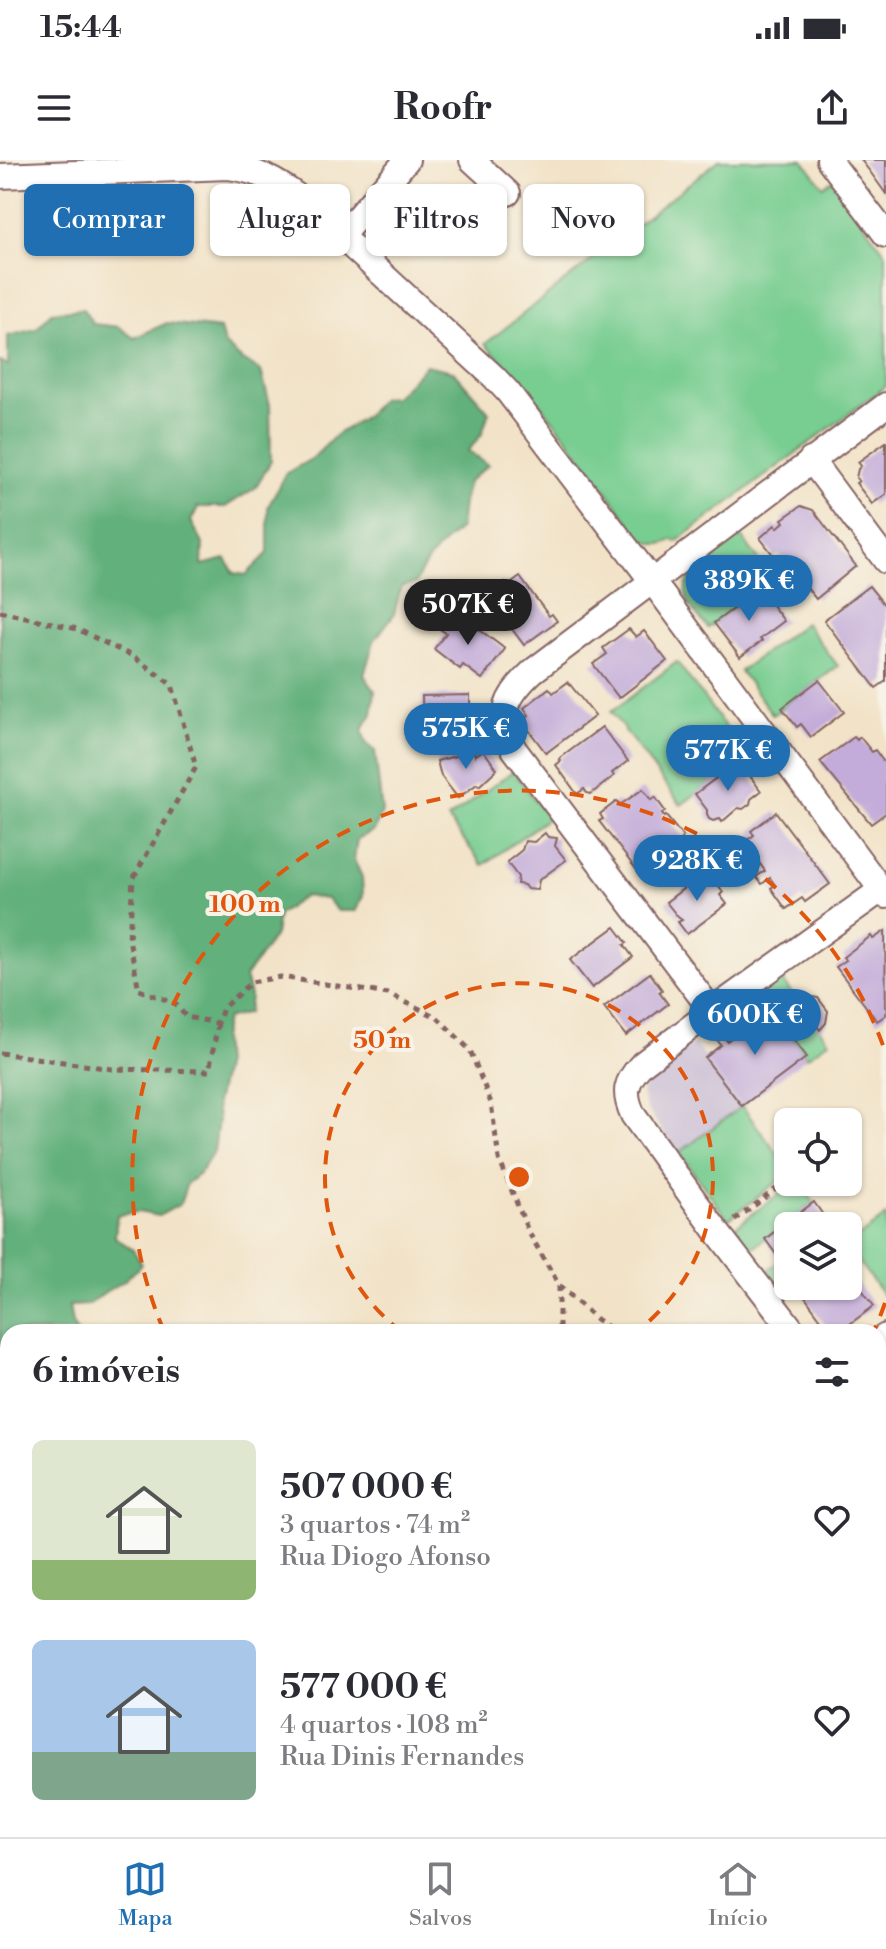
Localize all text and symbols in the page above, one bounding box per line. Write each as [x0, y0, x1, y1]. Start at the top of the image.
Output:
text: 15:44 [40, 9, 122, 47]
icon: menu [32, 86, 76, 130]
text: Roofr [394, 86, 492, 131]
icon: share [810, 86, 854, 130]
chip: Comprar [24, 184, 194, 256]
chip: Alugar [210, 184, 350, 256]
chip: Filtros [366, 184, 507, 256]
chip: Novo [523, 184, 644, 256]
pin: 389K € [684, 555, 814, 623]
text: 389K € [704, 565, 794, 597]
pin: 507K € [403, 579, 533, 647]
text: 507K € [422, 589, 514, 621]
pin: 575K € [401, 703, 531, 771]
text: 575K € [422, 713, 510, 745]
pin: 577K € [663, 725, 793, 793]
text: 577K € [684, 735, 772, 767]
pin: 928K € [632, 835, 762, 903]
text: 928K € [651, 845, 743, 877]
text: 100 m [209, 890, 281, 920]
pin: 600K € [690, 989, 820, 1057]
text: 600K € [707, 999, 803, 1031]
text: 50 m [353, 1026, 411, 1056]
map controls [774, 1108, 862, 1300]
button: locate [774, 1108, 862, 1196]
centre of rings [505, 1163, 533, 1191]
button: layers [774, 1212, 862, 1300]
icon: filters [810, 1350, 854, 1394]
text: 6 imóveis [32, 1351, 180, 1393]
text: 507 000 € [280, 1467, 453, 1509]
icon: home [96, 1472, 192, 1568]
icon: heart [810, 1498, 854, 1542]
text: 3 quartos · 74 m² [280, 1509, 470, 1541]
text: Rua Diogo Afonso [280, 1541, 491, 1573]
text: 577 000 € [280, 1667, 447, 1709]
icon: home [96, 1672, 192, 1768]
icon: heart [810, 1698, 854, 1742]
text: 4 quartos · 108 m² [280, 1709, 488, 1741]
text: Rua Dinis Fernandes [280, 1741, 524, 1773]
tab: Mapa [118, 1857, 173, 1932]
tab: Salvos [409, 1857, 472, 1932]
tab: Início [708, 1857, 768, 1932]

